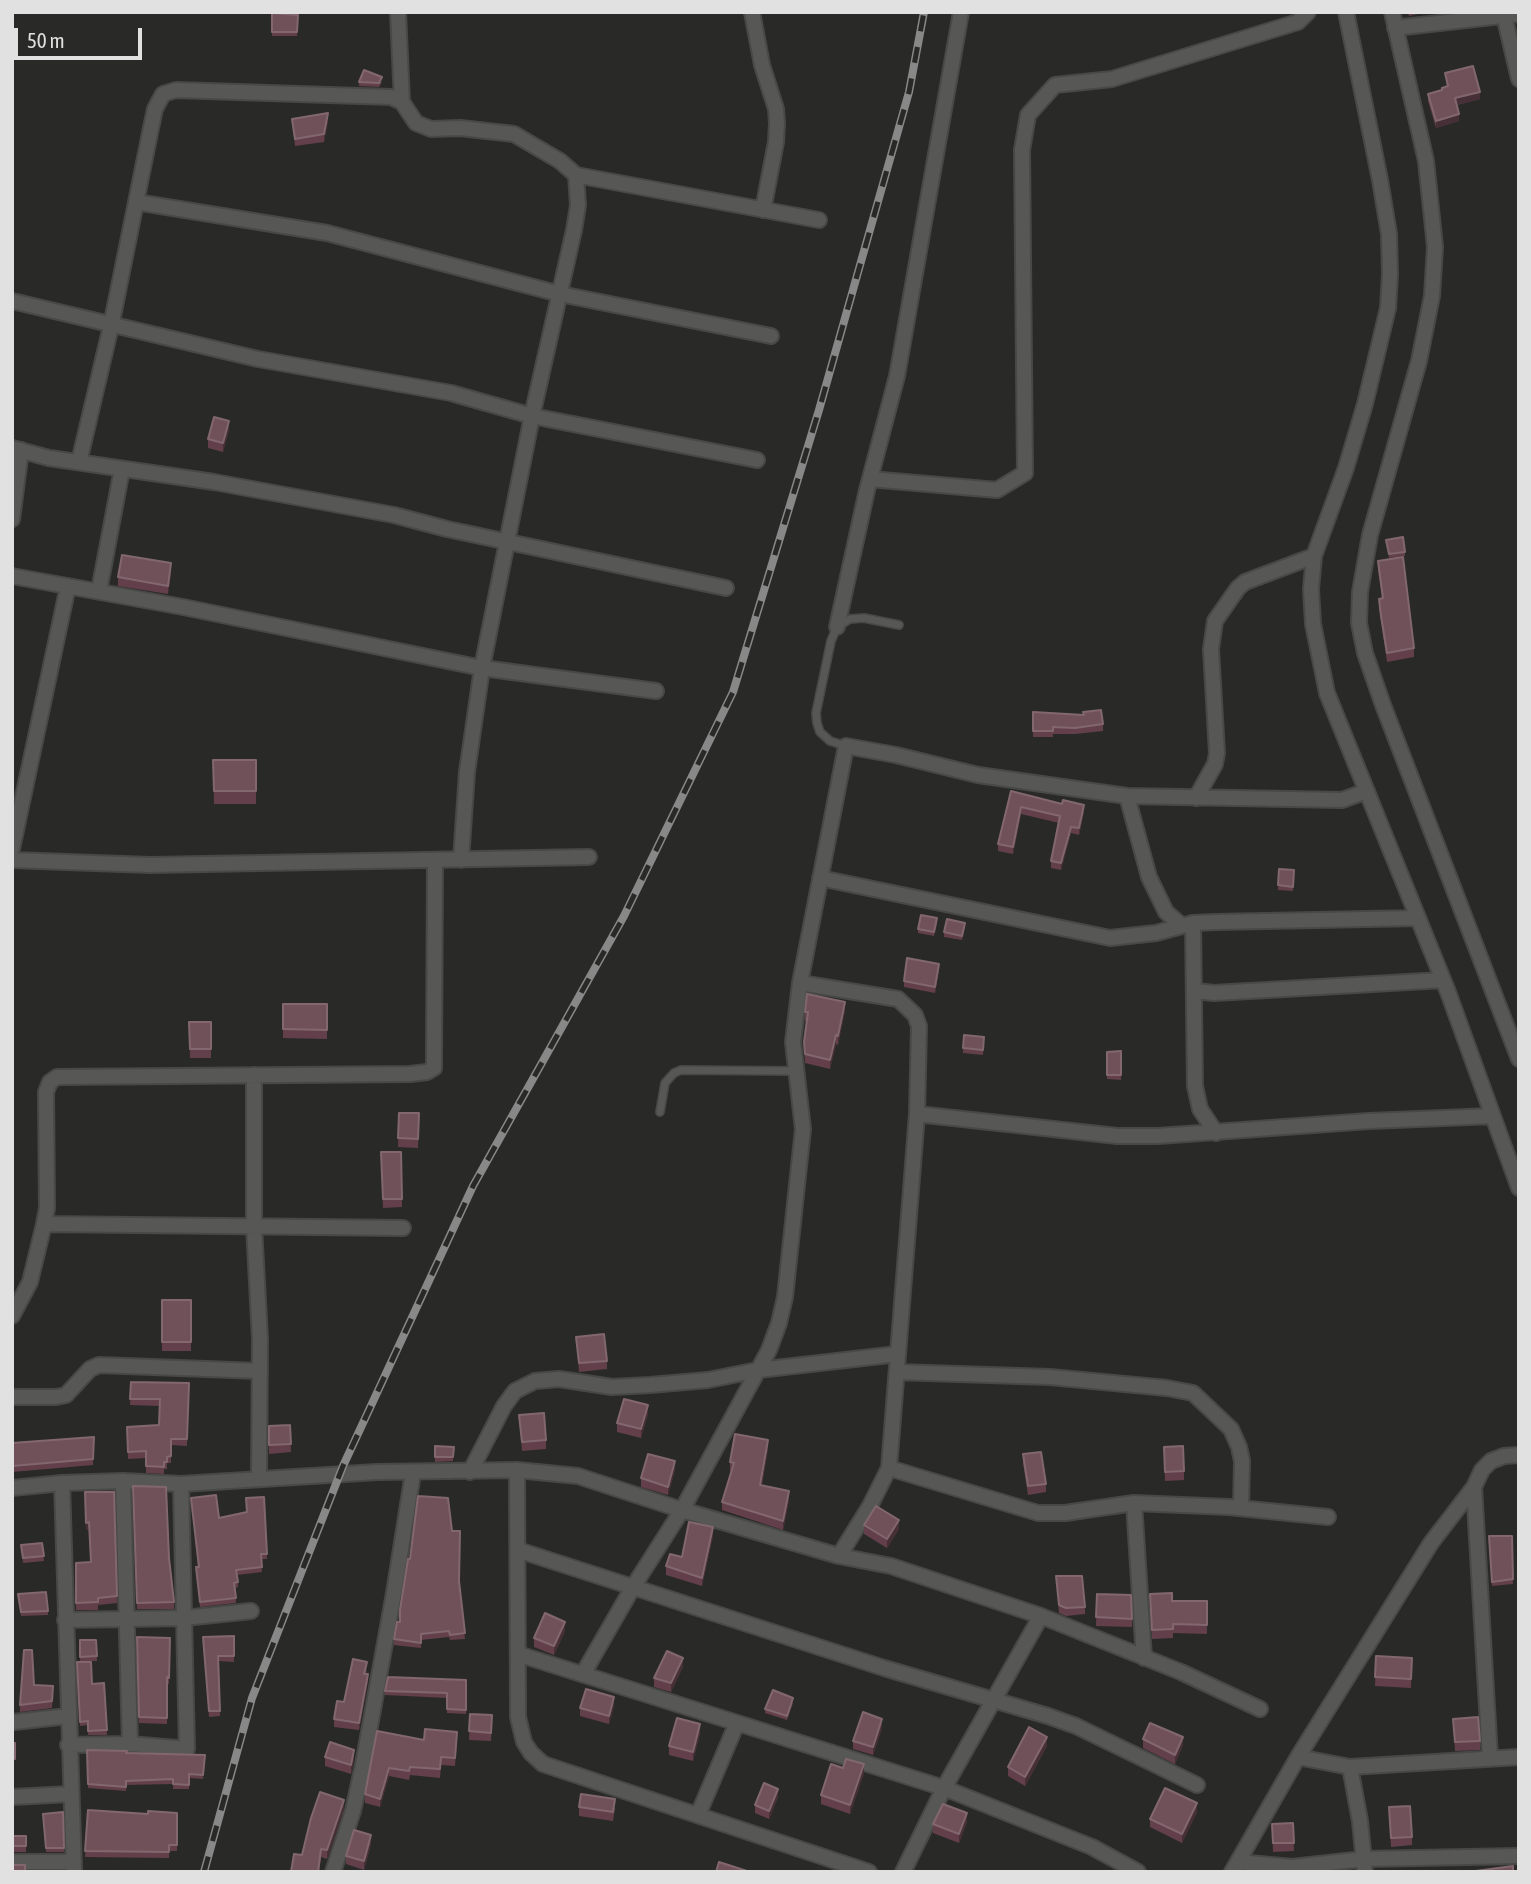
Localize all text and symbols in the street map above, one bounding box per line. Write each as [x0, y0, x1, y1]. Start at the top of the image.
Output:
scale bar [18, 14, 145, 58]
text: 50 m [27, 28, 65, 52]

